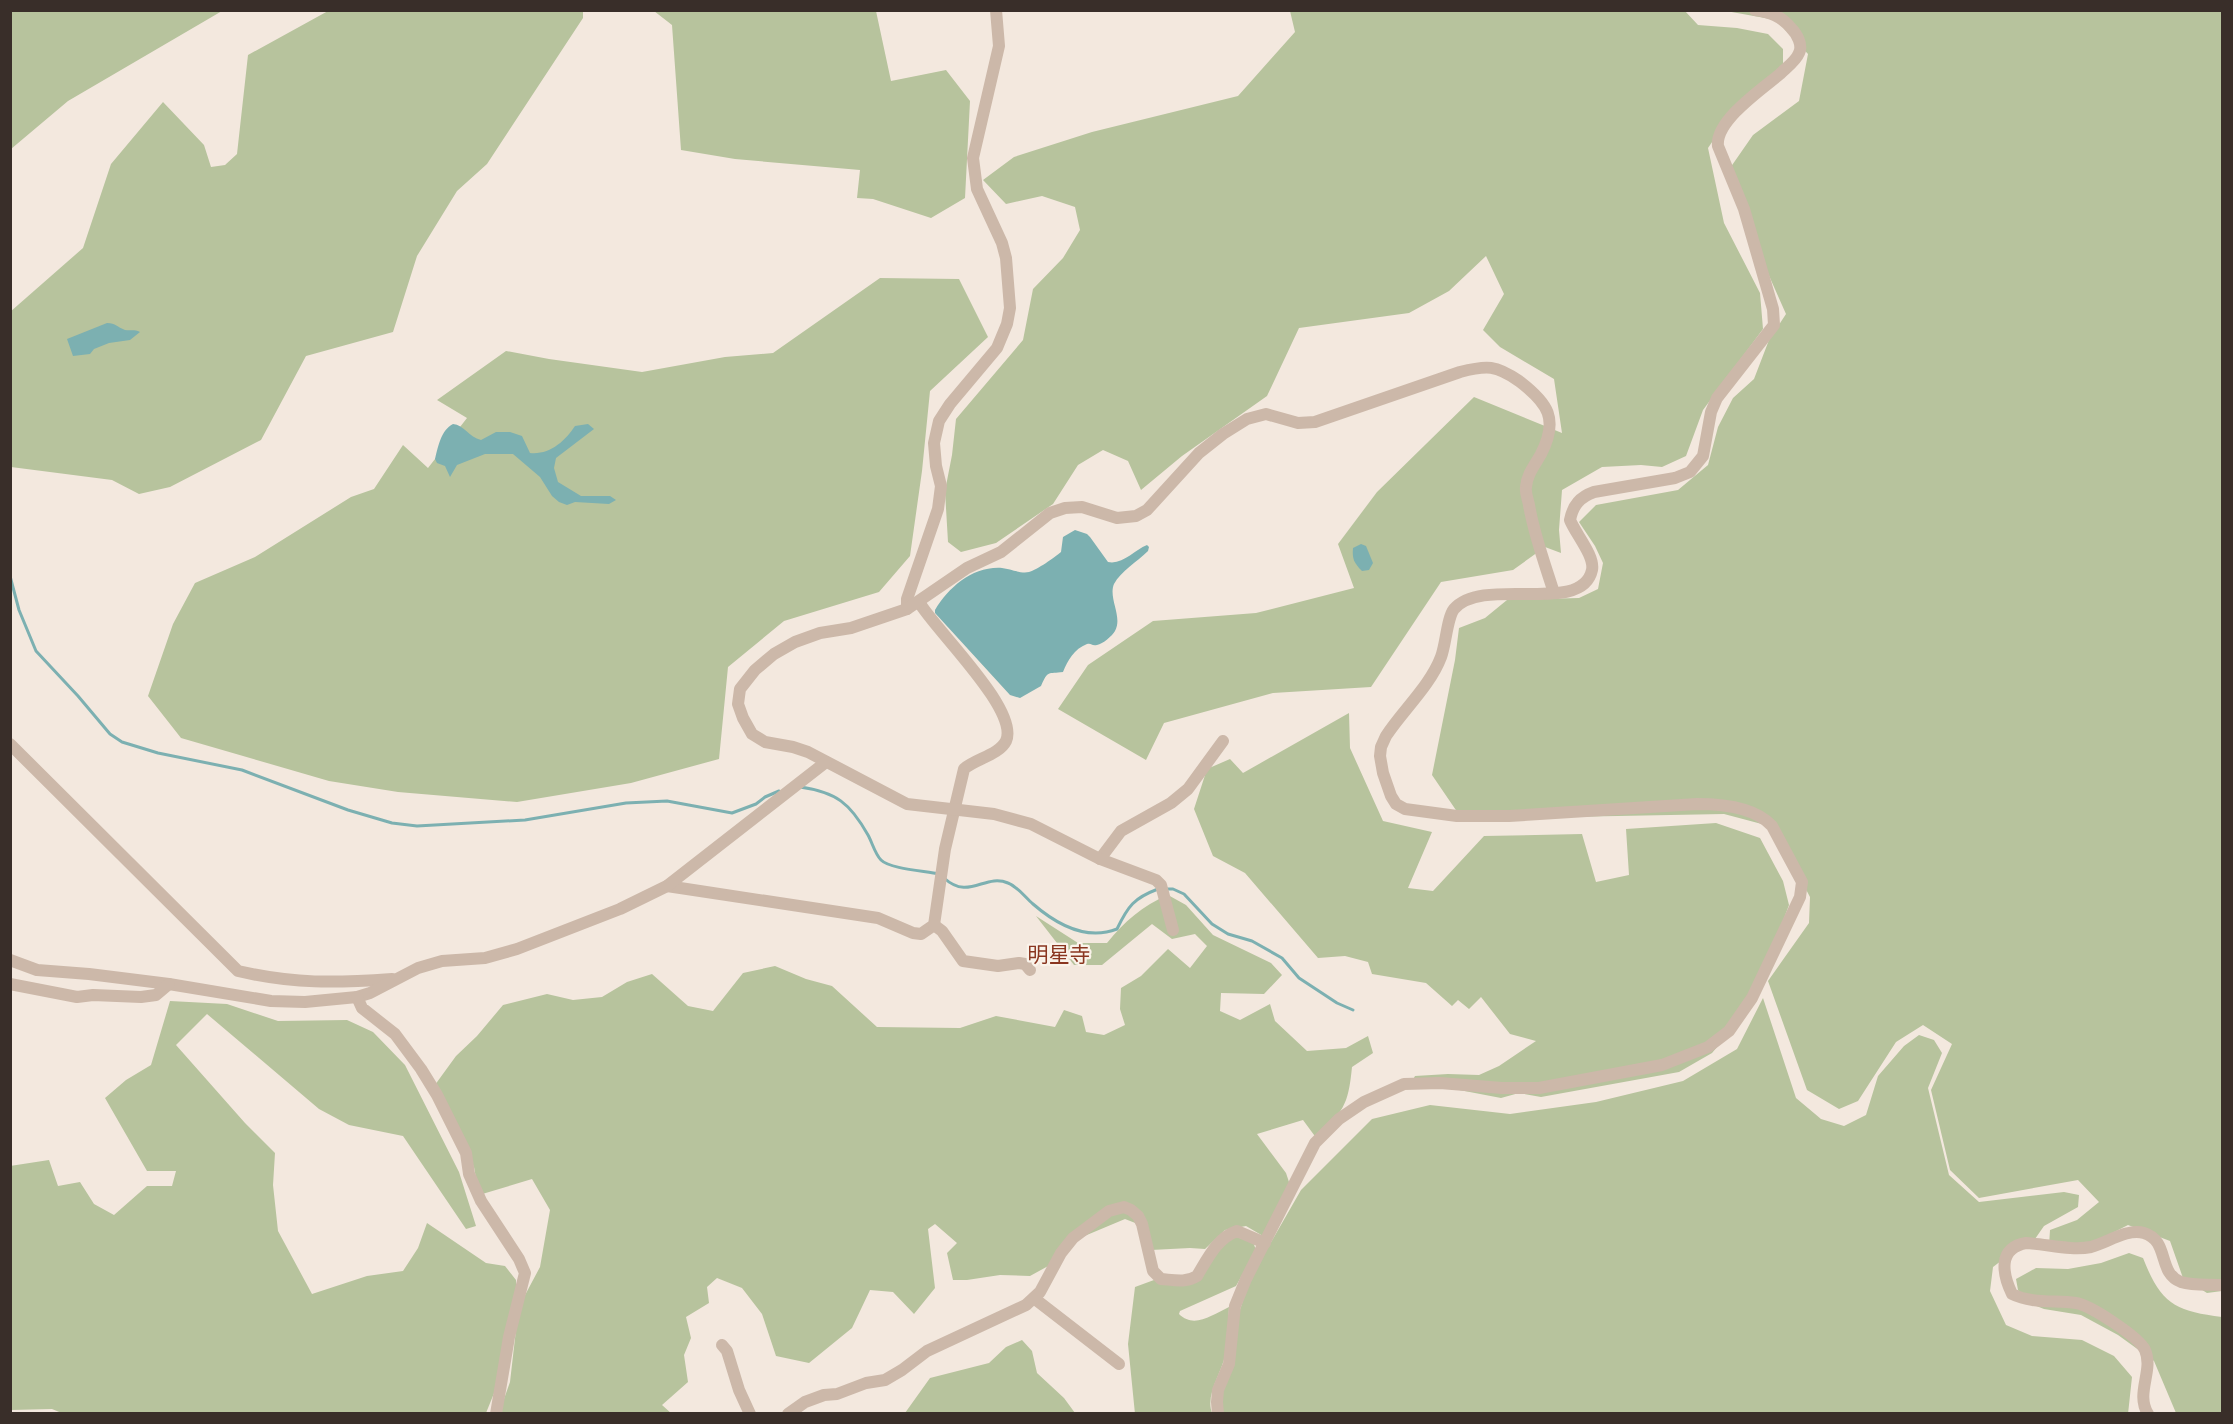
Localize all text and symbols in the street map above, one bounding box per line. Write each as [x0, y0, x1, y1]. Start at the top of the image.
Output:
district label: 明星寺 [1028, 943, 1091, 967]

